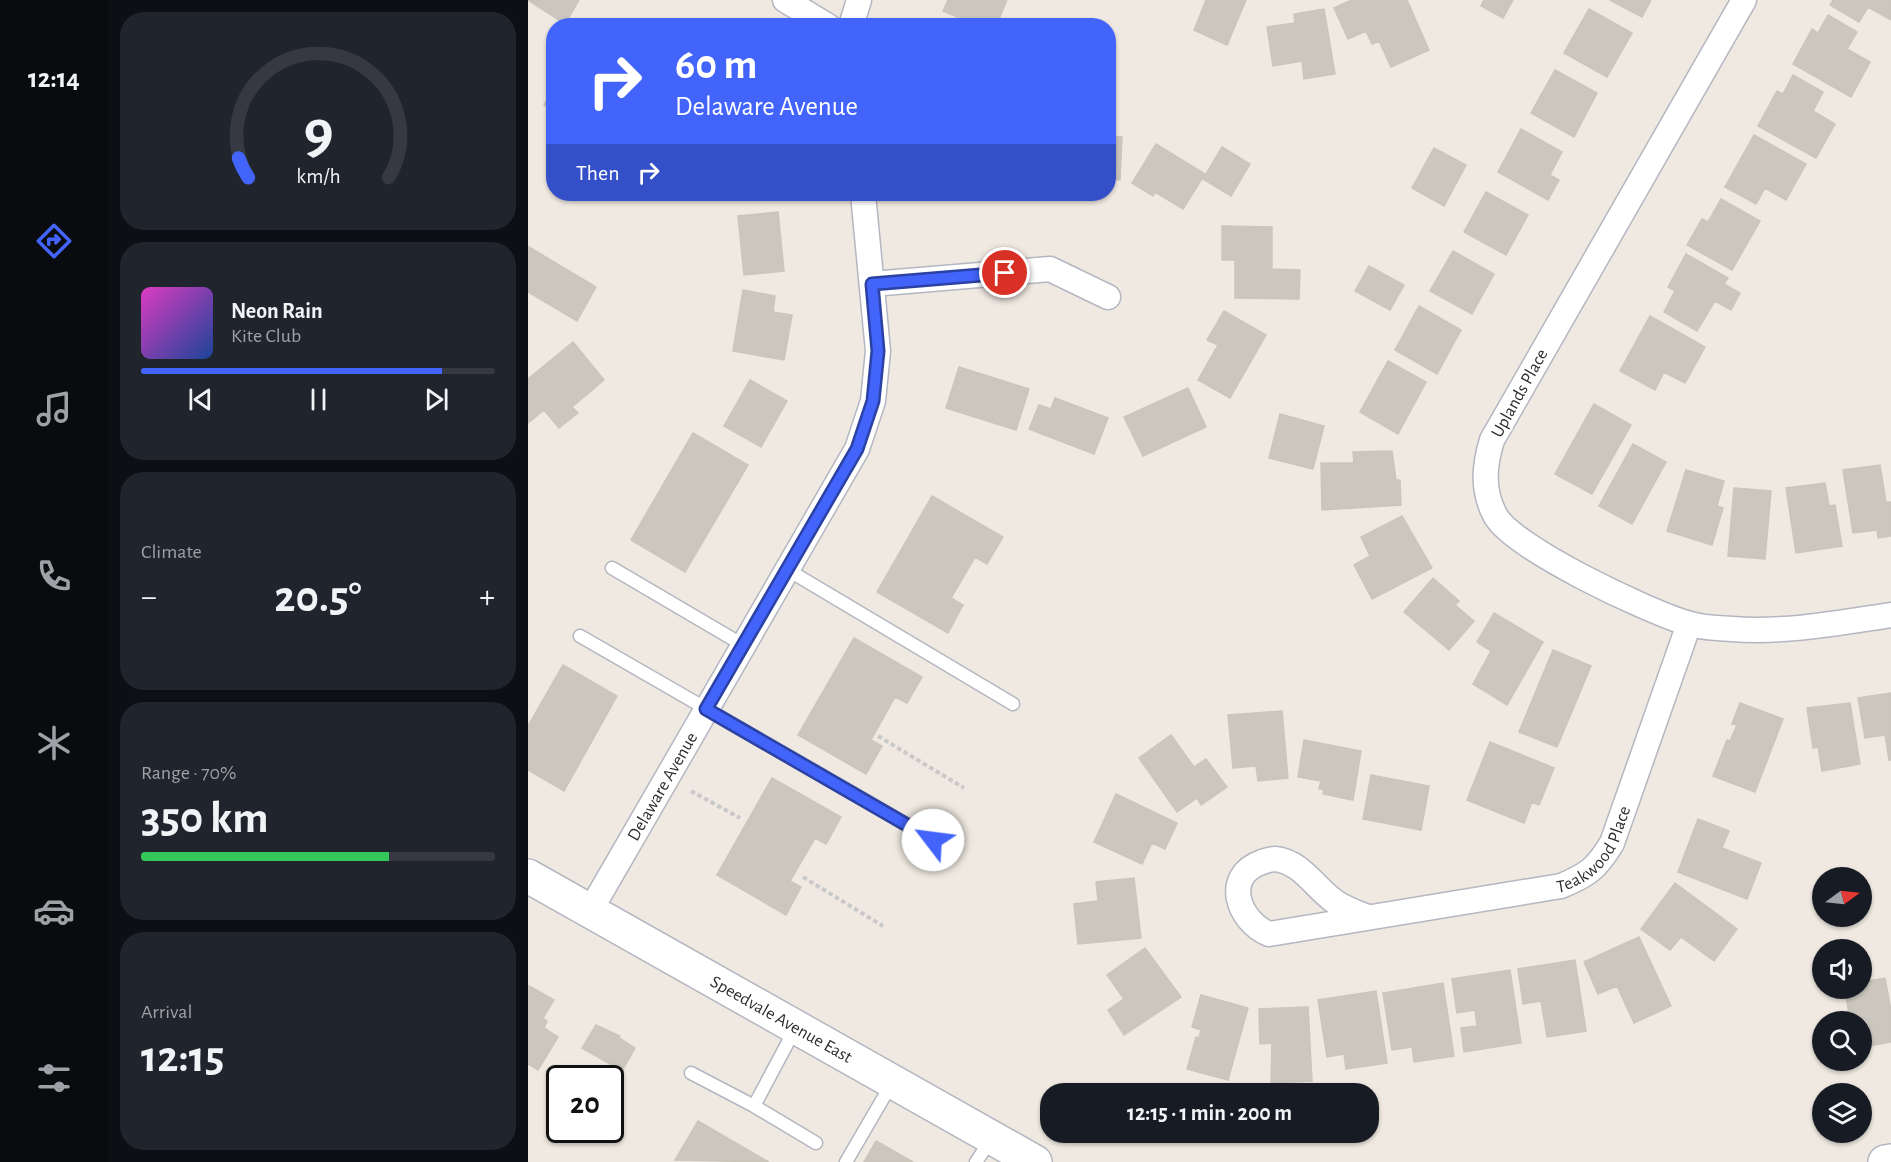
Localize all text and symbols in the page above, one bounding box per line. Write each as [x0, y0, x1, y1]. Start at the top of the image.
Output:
icon: right [576, 42, 654, 120]
text: 60 m [675, 44, 757, 86]
text: 12:14 [28, 65, 80, 92]
text: Delaware Avenue [675, 93, 858, 120]
text: 9 [303, 102, 333, 164]
icon: right [632, 156, 665, 189]
text: Then [576, 162, 620, 184]
text: km/h [296, 166, 340, 187]
icon: directions [33, 220, 75, 262]
pin [979, 247, 1030, 298]
icon: arrive [988, 256, 1021, 289]
text: Neon Rain [231, 300, 323, 322]
text: Kite Club [231, 326, 301, 346]
street label: Uplands Place [1488, 346, 1552, 441]
icon: previous [184, 383, 217, 416]
icon: pause [302, 383, 335, 416]
icon: next [420, 383, 453, 416]
icon: music [33, 388, 75, 430]
text: Climate [141, 542, 202, 562]
icon: phone [33, 555, 75, 597]
text: 20.5° [274, 575, 362, 620]
text: − [141, 581, 157, 614]
text: + [479, 581, 495, 614]
icon: climate [33, 722, 75, 764]
street label: Delaware Avenue [625, 729, 701, 844]
text: Range · 70% [141, 763, 237, 783]
text: 350 km [141, 796, 269, 841]
street label: Teakwood Place [1555, 804, 1634, 897]
position arrow [901, 808, 965, 872]
north arrow [1812, 867, 1872, 927]
map controls [1812, 867, 1872, 1143]
icon: car [33, 890, 75, 932]
button: sound [1812, 939, 1872, 999]
street label: Speedvale Avenue East [707, 973, 855, 1067]
text: Arrival [141, 1002, 192, 1022]
button: search [1812, 1011, 1872, 1071]
text: 12:15 [141, 1035, 224, 1080]
icon: filters [33, 1057, 75, 1099]
speed limit sign: 20 [546, 1065, 624, 1143]
button: layers [1812, 1083, 1872, 1143]
text: 12:15 · 1 min · 200 m [1127, 1102, 1292, 1124]

